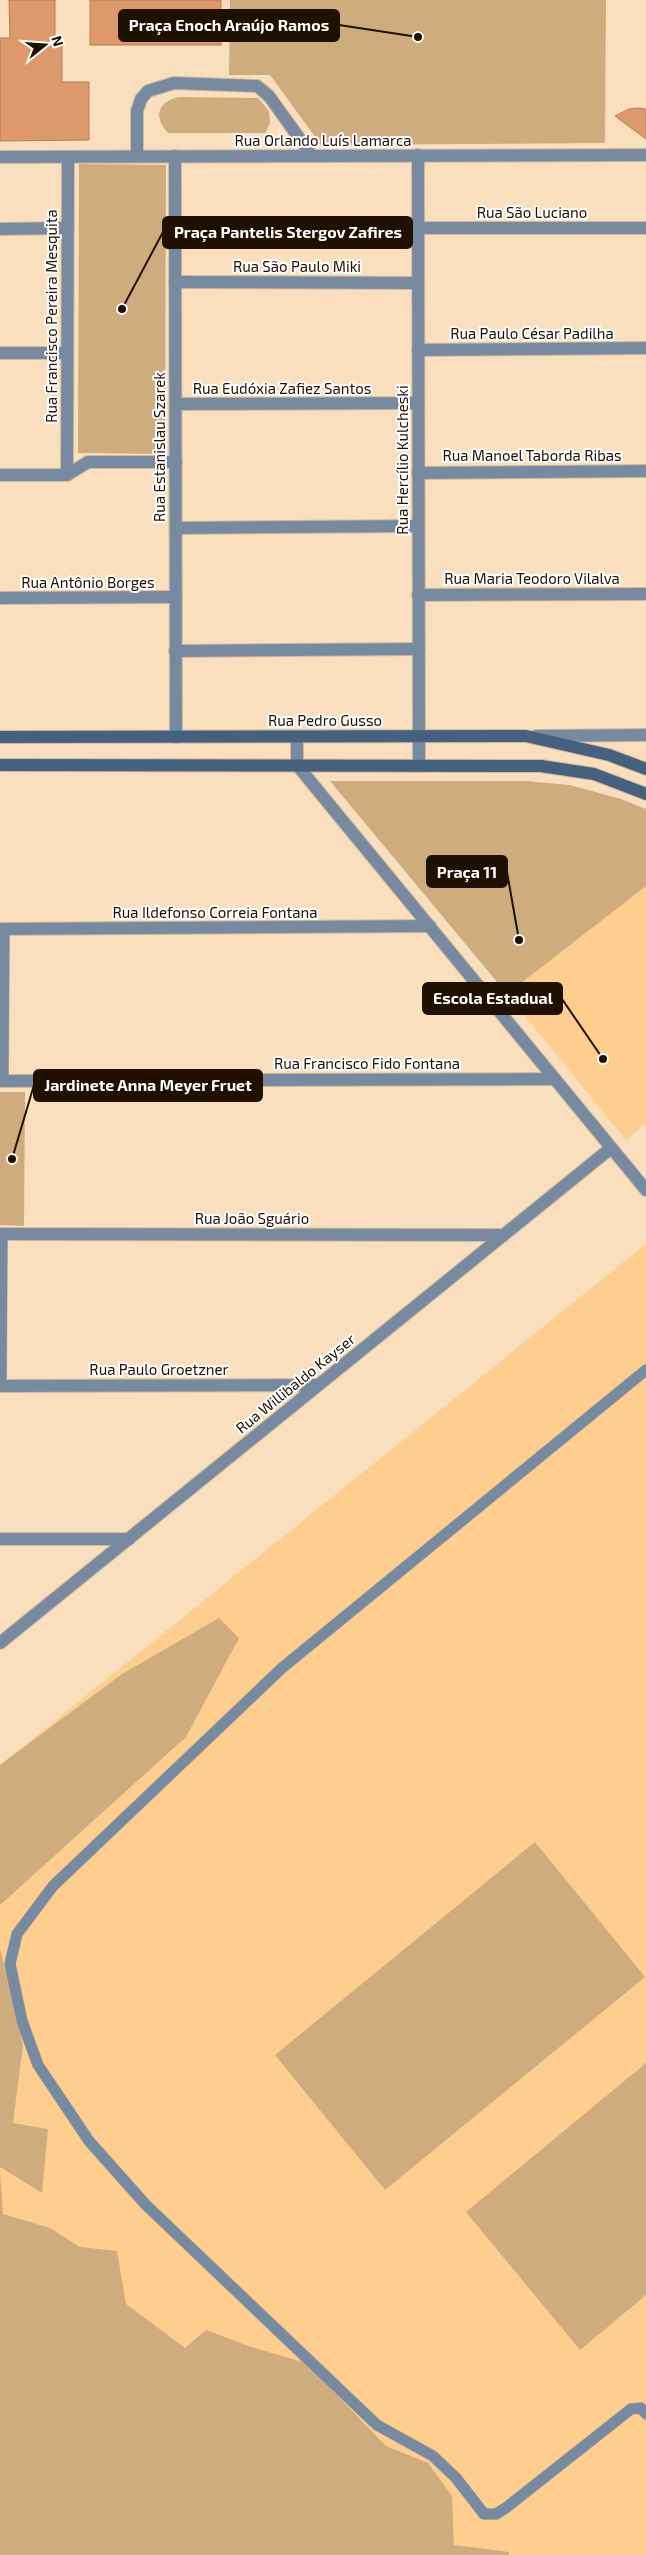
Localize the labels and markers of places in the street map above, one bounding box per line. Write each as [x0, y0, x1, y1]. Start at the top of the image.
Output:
callout: Praça Enoch Araújo Ramos [119, 10, 339, 41]
callout: Praça Pantelis Stergov Zafires [163, 217, 412, 248]
callout: Praça 11 [427, 856, 507, 887]
callout: Escola Estadual [423, 983, 562, 1014]
callout: Jardinete Anna Meyer Fruet [34, 1070, 262, 1101]

